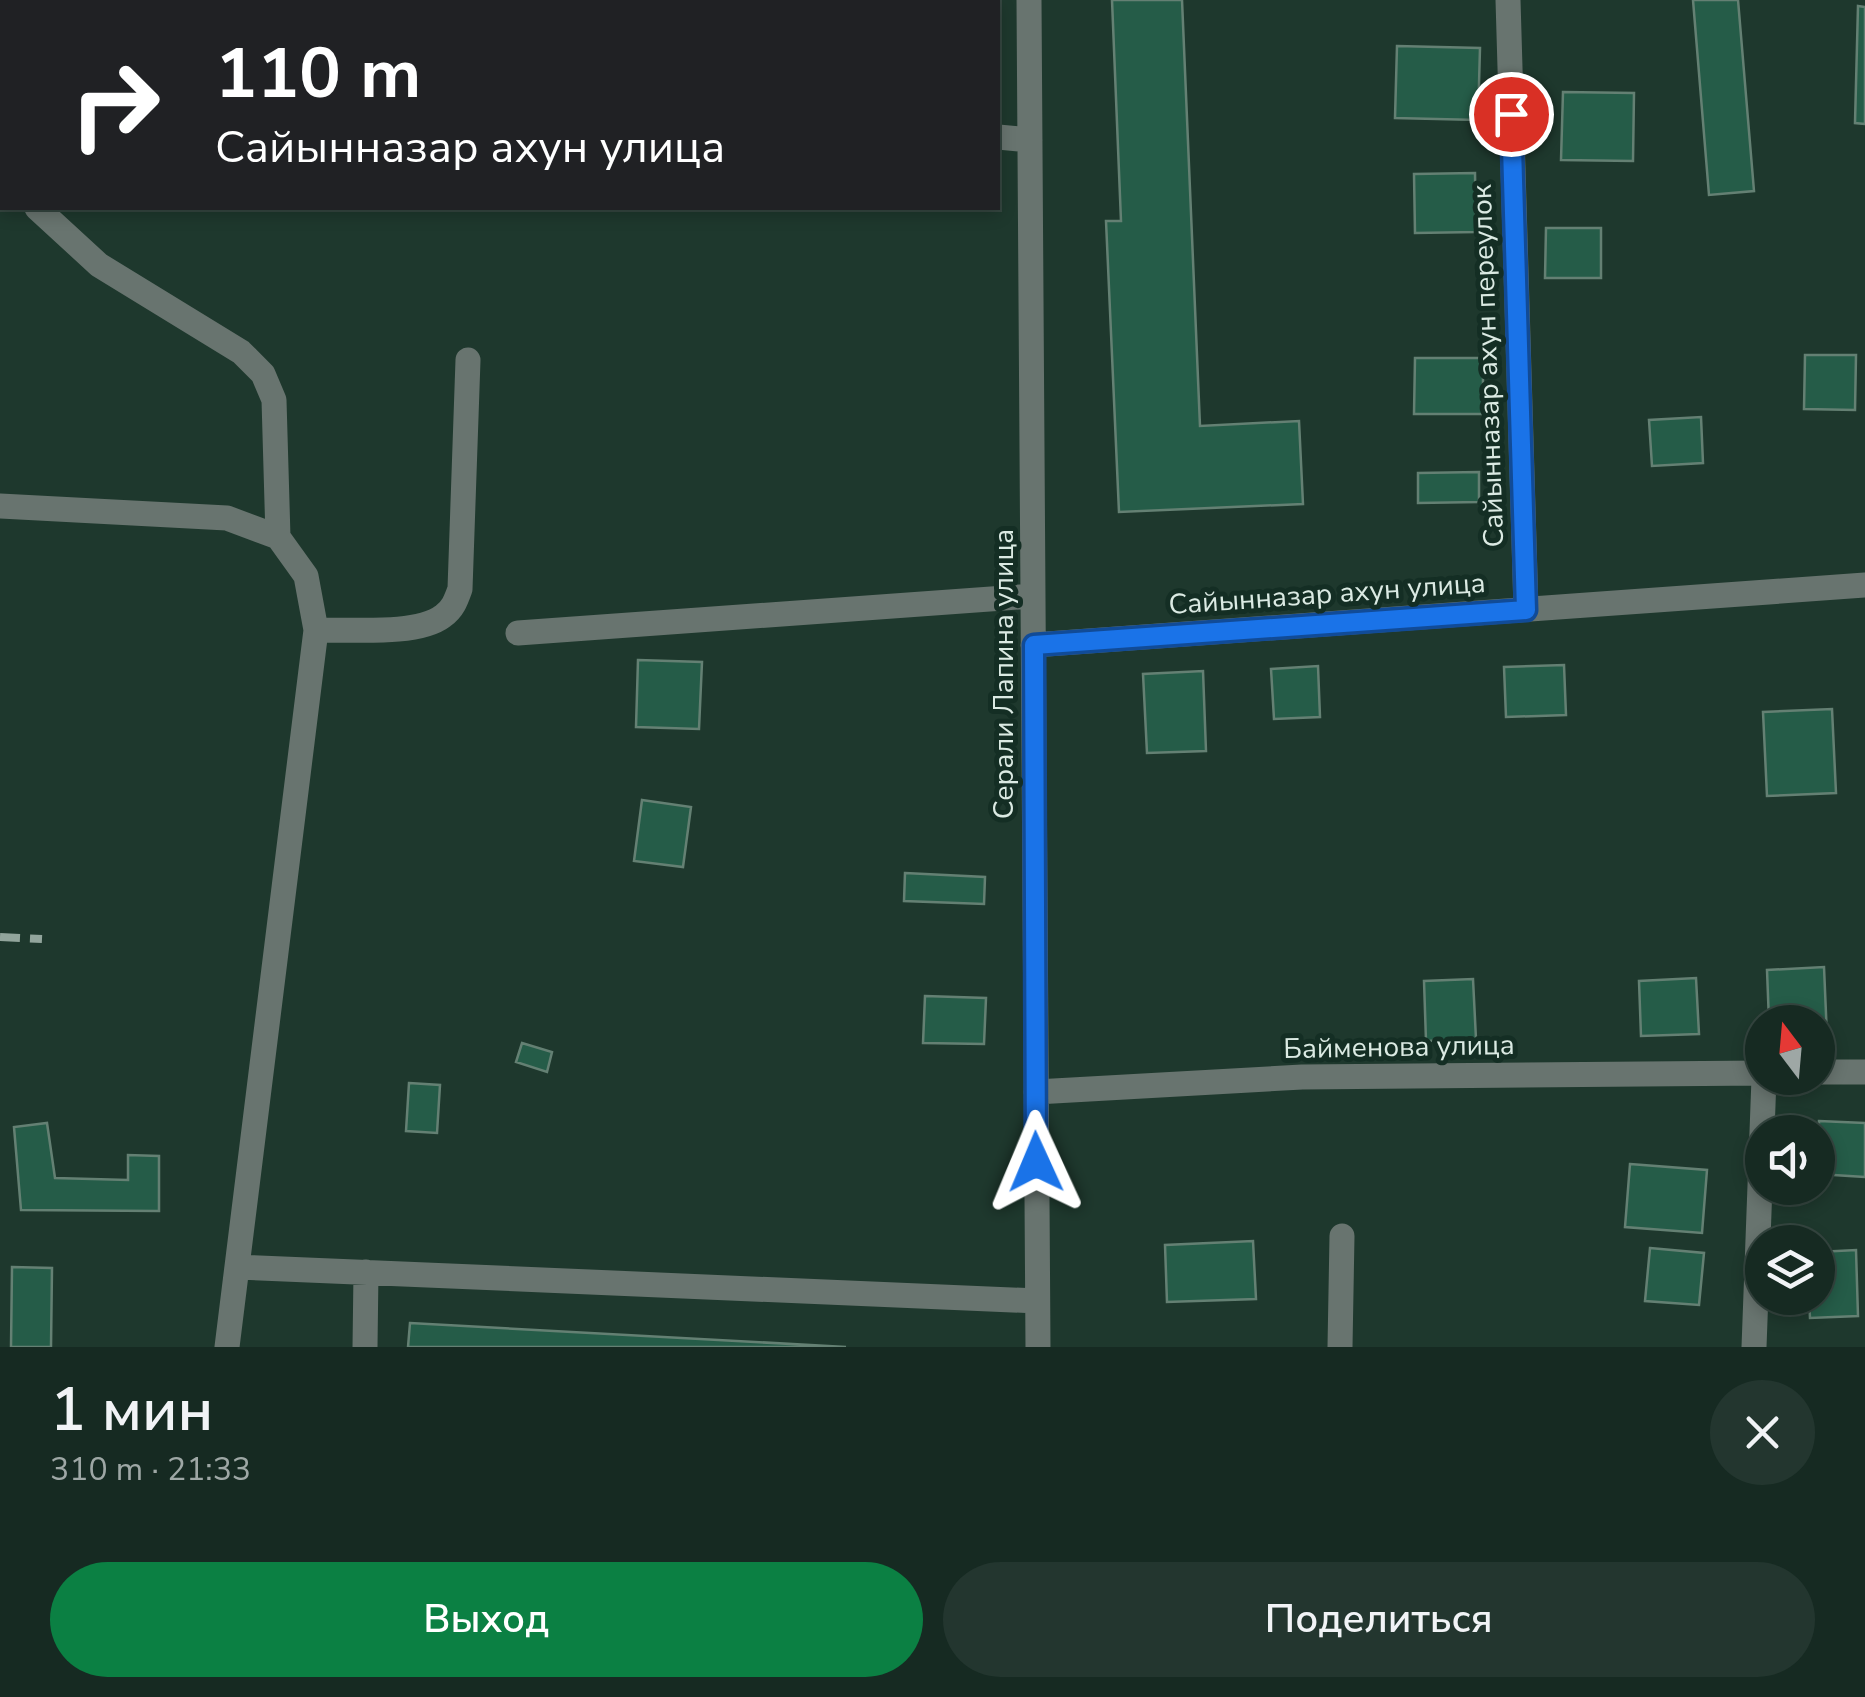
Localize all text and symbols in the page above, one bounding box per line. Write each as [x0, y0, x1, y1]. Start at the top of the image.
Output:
text: 110 m [215, 26, 421, 122]
icon: right [50, 40, 180, 170]
pin [1469, 72, 1554, 157]
icon: arrive [1484, 87, 1539, 142]
text: Сайынназар ахун улица [215, 117, 725, 178]
street label: Сайынназар ахун переулок [1463, 184, 1513, 548]
street label: Серали Лапина улица [985, 529, 1023, 819]
street label: Сайынназар ахун улица [1167, 564, 1487, 624]
north arrow [1745, 1005, 1835, 1095]
map controls [1745, 1005, 1835, 1315]
street label: Байменова улица [1283, 1026, 1515, 1068]
position arrow [984, 1110, 1088, 1214]
button: sound [1745, 1115, 1835, 1205]
button: layers [1745, 1225, 1835, 1315]
text: 1 мин [50, 1369, 213, 1451]
button: close [1710, 1380, 1815, 1485]
text: 310 m · 21:33 [50, 1448, 251, 1491]
button: Выход [50, 1562, 923, 1677]
button: Поделиться [943, 1562, 1815, 1677]

